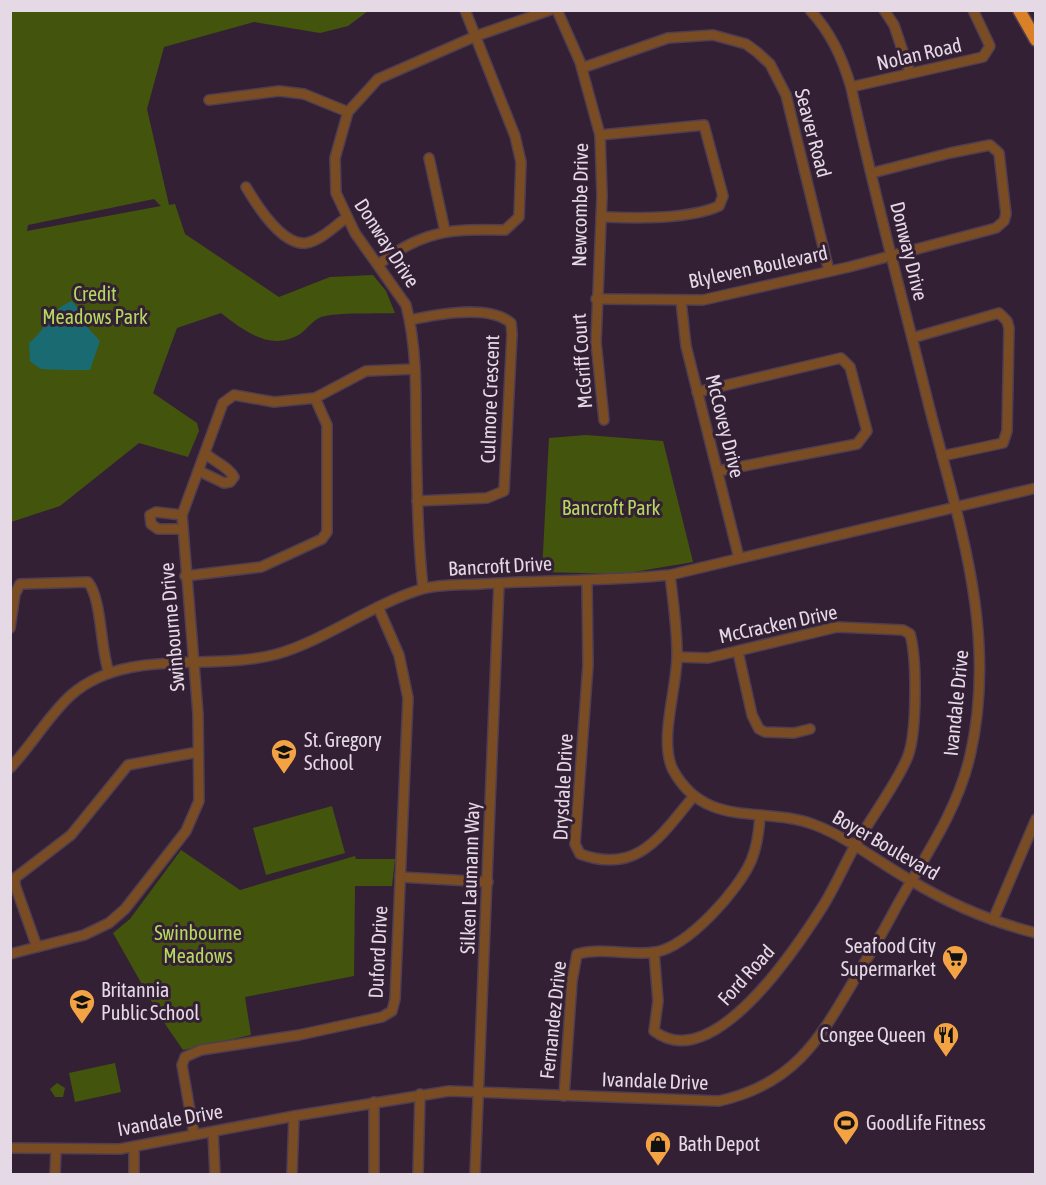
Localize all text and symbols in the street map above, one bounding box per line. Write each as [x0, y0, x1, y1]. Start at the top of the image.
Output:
street label: Nolan Road [874, 33, 964, 74]
street label: Seaver Road [791, 86, 836, 180]
street label: Newcombe Drive [567, 143, 592, 267]
street label: Donway Drive [350, 194, 425, 291]
street label: Donway Drive [886, 199, 933, 303]
street label: Blyleven Boulevard [686, 241, 830, 292]
park label: Credit Meadows Park [42, 282, 148, 328]
street label: McGriff Court [567, 313, 596, 409]
street label: Culmore Crescent [476, 334, 503, 464]
street label: McCovey Drive [702, 372, 749, 480]
park label: Bancroft Park [562, 496, 660, 519]
street label: Bancroft Drive [447, 551, 553, 580]
street label: Swinbourne Drive [154, 562, 189, 692]
street label: McCracken Drive [716, 600, 839, 647]
street label: Ivandale Drive [938, 649, 973, 757]
place label: St. Gregory School [304, 728, 382, 774]
street label: Drysdale Drive [548, 733, 577, 841]
school or university icon: St. Gregory School [269, 737, 299, 775]
street label: Silken Laumann Way [455, 802, 484, 954]
street label: Boyer Boulevard [829, 805, 944, 884]
street label: Duford Drive [364, 905, 391, 999]
park label: Swinbourne Meadows [154, 921, 242, 967]
place label: Seafood City Supermarket [841, 934, 936, 980]
street label: Ford Road [713, 940, 779, 1010]
supermarket icon: Seafood City Supermarket [940, 943, 970, 981]
street label: Fernandez Drive [535, 960, 570, 1080]
place label: Britannia Public School [101, 978, 200, 1024]
school or university icon: Britannia Public School [67, 987, 97, 1025]
restaurant icon: Congee Queen [931, 1020, 961, 1058]
place label: Congee Queen [820, 1023, 926, 1046]
street label: Ivandale Drive [601, 1067, 709, 1094]
street label: Ivandale Drive [115, 1099, 224, 1140]
sports icon: GoodLife Fitness [831, 1108, 861, 1146]
place label: GoodLife Fitness [866, 1111, 986, 1134]
shop icon: Bath Depot [643, 1129, 673, 1167]
place label: Bath Depot [678, 1132, 760, 1155]

